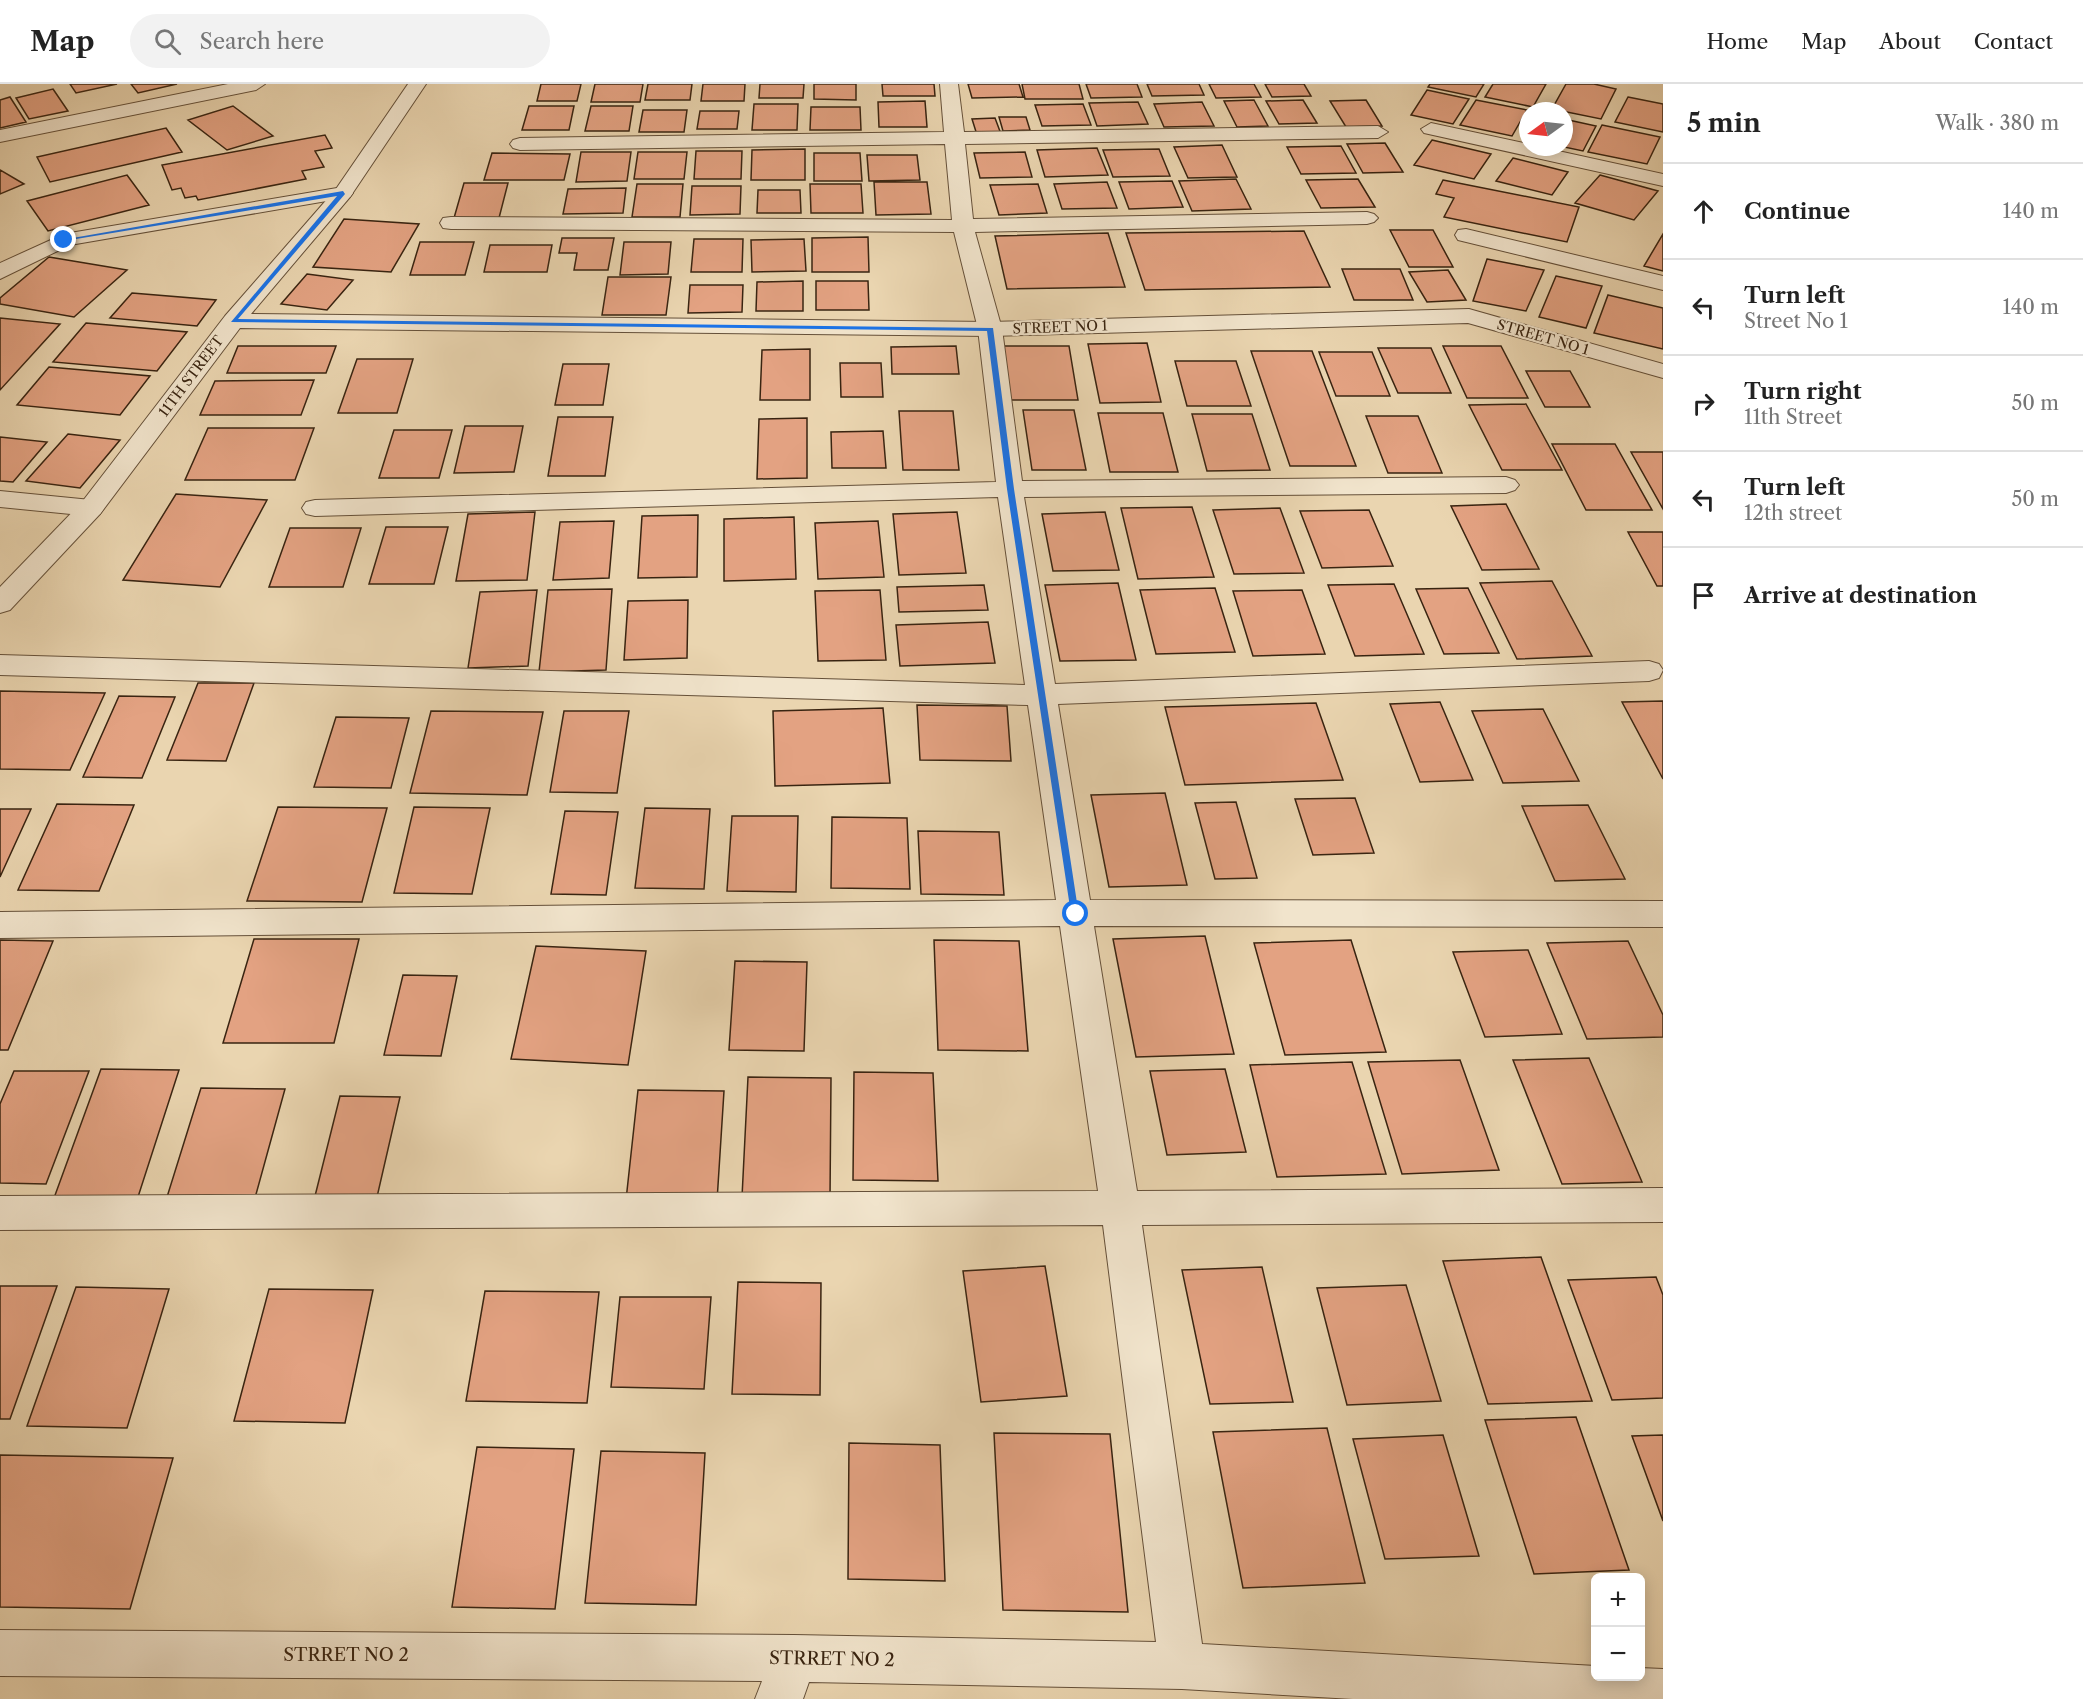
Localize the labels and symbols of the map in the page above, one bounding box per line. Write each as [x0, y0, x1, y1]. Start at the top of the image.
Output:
north arrow [1519, 102, 1573, 156]
route end [50, 226, 76, 252]
street label: STREET NO 1 [1495, 315, 1591, 359]
street label: STREET NO 1 [1012, 316, 1108, 338]
street label: 11TH STREET [155, 331, 228, 420]
route start [1062, 900, 1088, 926]
street label: STRRET NO 2 [283, 1644, 409, 1666]
street label: STRRET NO 2 [769, 1647, 895, 1671]

